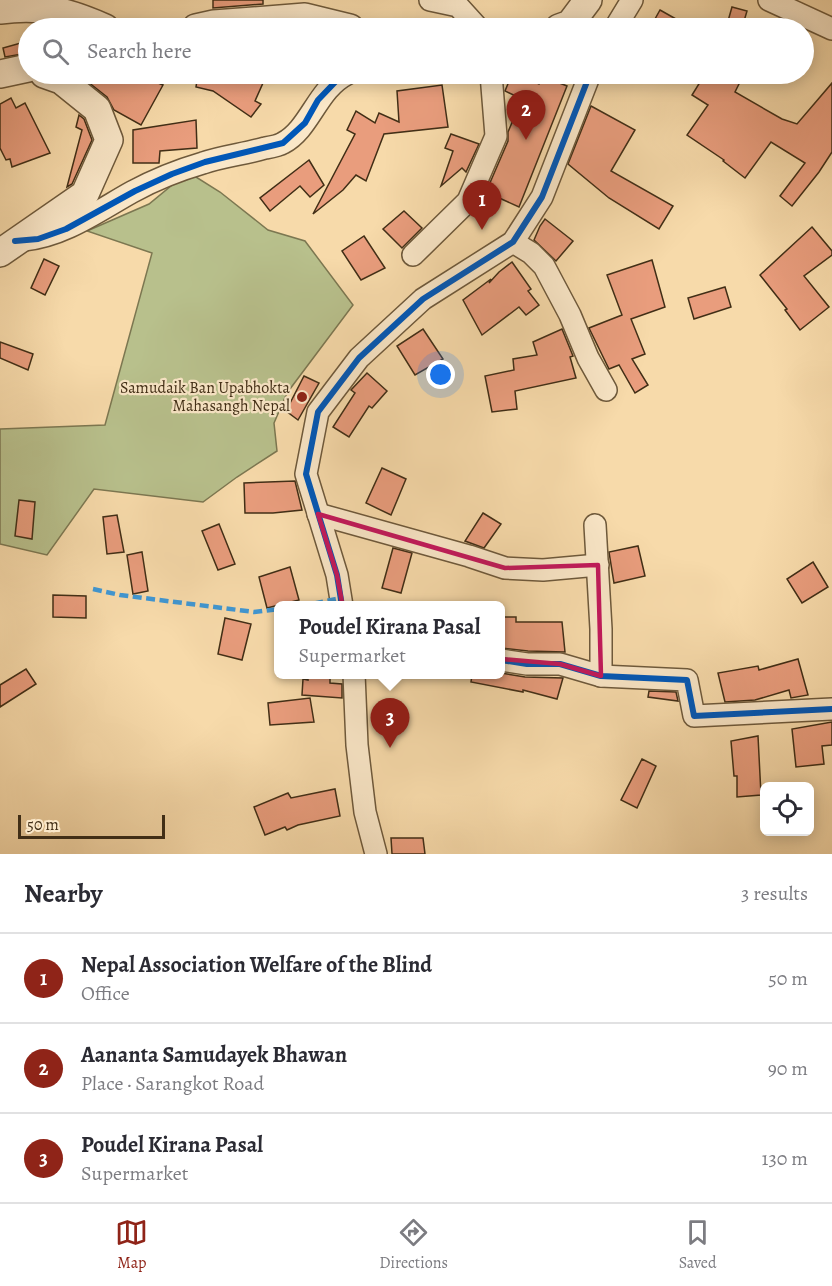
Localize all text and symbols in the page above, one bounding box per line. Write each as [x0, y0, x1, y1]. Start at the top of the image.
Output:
search box [18, 18, 814, 84]
icon: search [39, 35, 72, 68]
text: Search here [87, 36, 192, 66]
pin: 2 [506, 90, 546, 140]
pin: 1 [462, 180, 502, 230]
your location [426, 360, 455, 389]
place label: Samudaik Ban Upabhokta Mahasangh Nepal [120, 377, 291, 417]
marker: Samudaik Ban Upabhokta Mahasangh Nepal [295, 390, 309, 404]
popup [274, 601, 505, 679]
text: Poudel Kirana Pasal [298, 612, 481, 642]
text: Supermarket [298, 642, 406, 669]
pin: 3 [370, 698, 410, 748]
map controls [760, 782, 814, 836]
button: locate [760, 782, 814, 836]
scale bar [18, 812, 165, 840]
text: 50 m [27, 814, 59, 836]
text: Nearby [24, 876, 103, 911]
text: 3 results [741, 880, 808, 907]
text: Nepal Association Welfare of the Blind [81, 950, 432, 980]
text: 1 [40, 965, 47, 992]
text: 50 m [768, 965, 808, 992]
text: Office [81, 980, 130, 1007]
text: Aananta Samudayek Bhawan [81, 1040, 347, 1070]
text: 2 [39, 1055, 48, 1082]
text: 90 m [768, 1055, 808, 1082]
text: Place · Sarangkot Road [81, 1070, 264, 1097]
text: Poudel Kirana Pasal [81, 1130, 263, 1160]
text: 3 [39, 1145, 48, 1172]
text: 130 m [762, 1145, 808, 1172]
text: Supermarket [81, 1160, 188, 1187]
tab: Map [115, 1216, 148, 1274]
tab: Directions [379, 1216, 448, 1274]
tab: Saved [679, 1216, 717, 1274]

